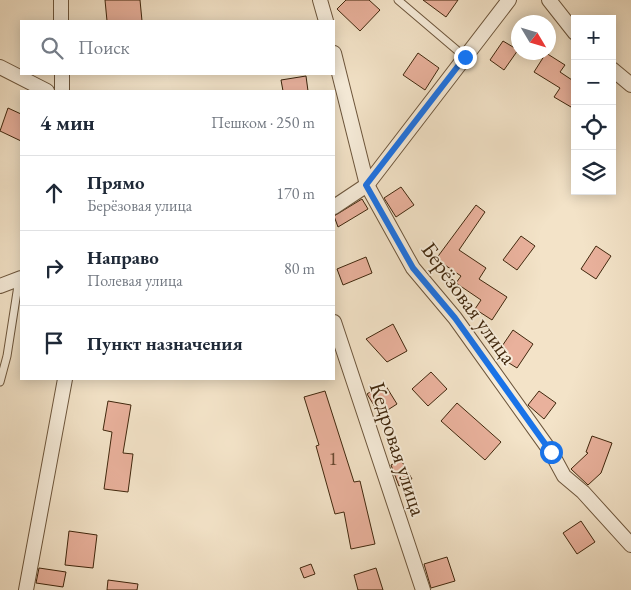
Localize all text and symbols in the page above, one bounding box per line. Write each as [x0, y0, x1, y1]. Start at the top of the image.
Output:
north arrow [511, 15, 556, 60]
map controls [571, 15, 616, 195]
button: + [571, 15, 616, 60]
search box [20, 20, 335, 75]
icon: search [38, 34, 66, 62]
text: Поиск [78, 35, 130, 60]
route end [454, 46, 477, 69]
button: − [571, 60, 616, 105]
button: locate [571, 105, 616, 150]
text: 4 мин [40, 109, 95, 136]
text: Пешком · 250 m [211, 112, 315, 133]
button: layers [571, 150, 616, 195]
text: Прямо [87, 170, 145, 195]
icon: ahead [40, 179, 68, 207]
text: 170 m [276, 183, 315, 204]
text: Берёзовая улица [87, 195, 192, 216]
street label: Берёзовая улица [415, 236, 523, 370]
text: Направо [87, 245, 159, 270]
icon: right [40, 254, 68, 282]
text: 80 m [284, 258, 315, 279]
text: Полевая улица [87, 270, 183, 291]
icon: arrive [40, 329, 68, 357]
text: Пункт назначения [87, 331, 243, 356]
street label: Кедровая улица [363, 379, 433, 520]
route start [540, 441, 563, 464]
house number: 1 [328, 445, 338, 471]

